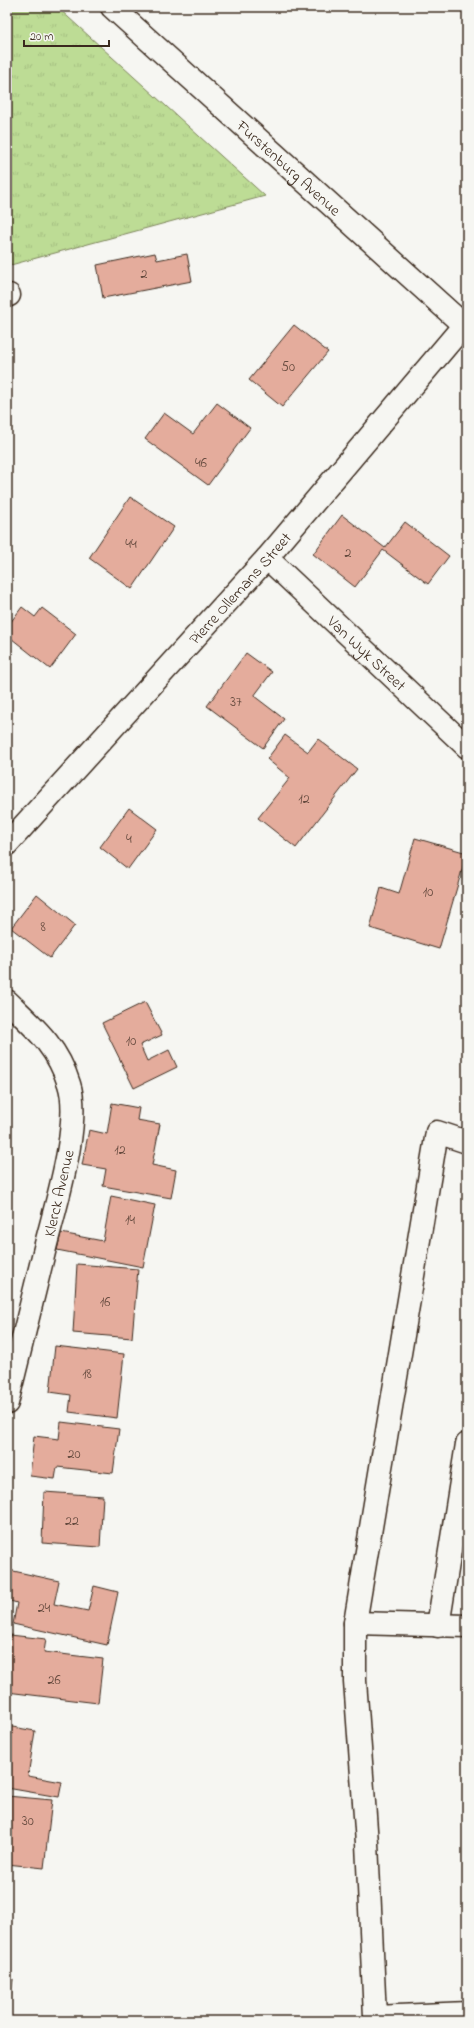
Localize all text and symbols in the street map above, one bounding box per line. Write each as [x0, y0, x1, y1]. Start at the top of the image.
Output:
scale bar [24, 22, 109, 48]
text: 20 m [30, 28, 53, 46]
street label: Furstenburg Avenue [230, 114, 346, 223]
house number: 2 [141, 264, 148, 285]
house number: 50 [281, 357, 295, 378]
house number: 46 [195, 453, 207, 474]
street label: Pierre Ollemans Street [184, 527, 298, 651]
house number: 44 [125, 534, 137, 555]
house number: 2 [345, 543, 352, 564]
street label: Van Wyk Street [320, 610, 411, 698]
house number: 37 [230, 692, 242, 713]
house number: 12 [298, 789, 310, 810]
house number: 4 [126, 829, 132, 850]
house number: 10 [423, 882, 433, 903]
house number: 8 [40, 917, 46, 938]
house number: 10 [126, 1031, 136, 1052]
house number: 12 [114, 1140, 126, 1161]
street label: Klerck Avenue [38, 1147, 82, 1239]
house number: 14 [125, 1210, 135, 1231]
house number: 16 [100, 1292, 110, 1313]
house number: 18 [82, 1364, 92, 1385]
house number: 20 [67, 1444, 81, 1465]
house number: 22 [65, 1511, 79, 1532]
house number: 24 [38, 1598, 51, 1619]
house number: 26 [47, 1670, 61, 1691]
house number: 30 [22, 1811, 34, 1832]

